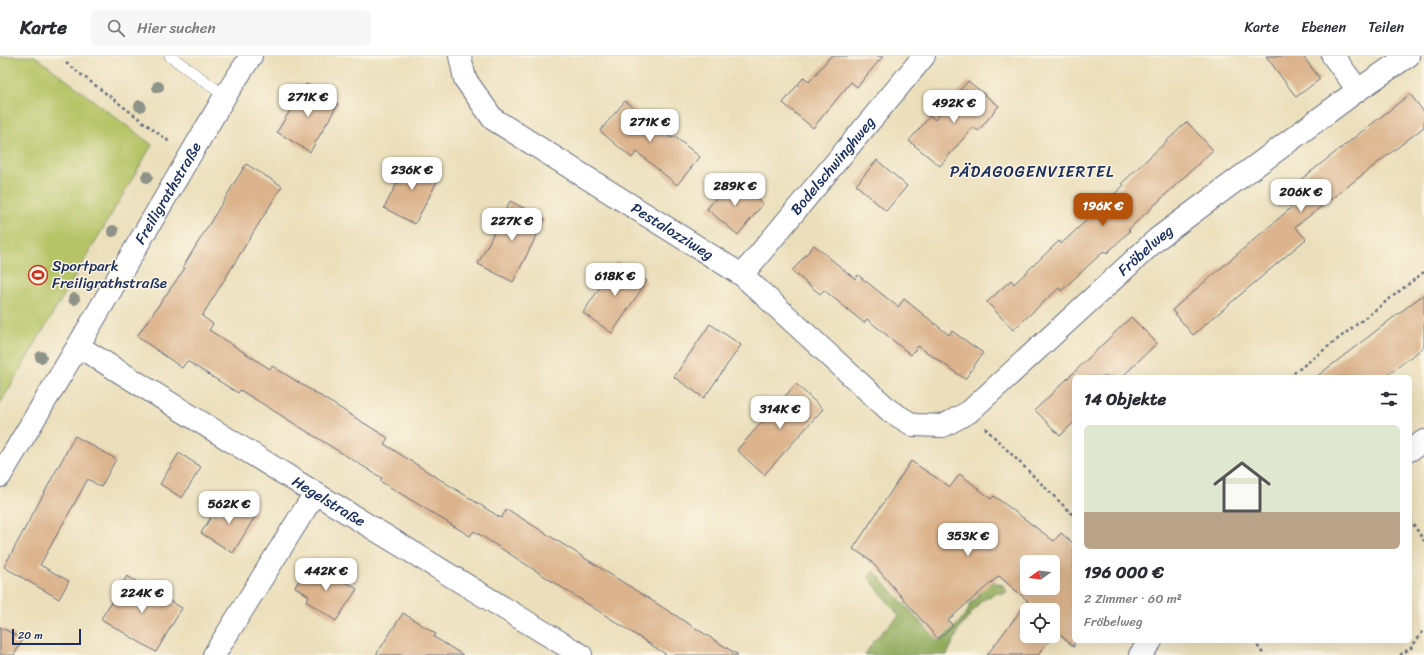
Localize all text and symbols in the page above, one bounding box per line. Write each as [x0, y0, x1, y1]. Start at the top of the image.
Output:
search box [91, 10, 371, 46]
text: Karte [20, 11, 67, 44]
text: Hier suchen [137, 15, 216, 41]
text: Karte [1245, 15, 1279, 40]
text: Ebenen [1301, 15, 1346, 40]
text: Teilen [1368, 15, 1404, 40]
icon: search [105, 17, 127, 39]
pin: 271K € [275, 84, 341, 118]
text: 271K € [288, 85, 328, 108]
pin: 492K € [921, 90, 987, 124]
text: 492K € [932, 91, 976, 114]
pin: 271K € [617, 109, 683, 143]
text: 271K € [630, 110, 670, 133]
street label: Bodelschwinghweg [784, 110, 882, 221]
street label: Freiligrathstraße [128, 137, 208, 249]
pin: 236K € [379, 157, 445, 191]
district label: PÄDAGOGENVIERTEL [950, 157, 1114, 186]
text: 236K € [391, 158, 433, 181]
pin: 289K € [702, 173, 768, 207]
text: 289K € [713, 174, 757, 197]
pin: 206K € [1268, 179, 1334, 213]
text: 206K € [1279, 180, 1323, 203]
pin: 196K € [1070, 193, 1136, 227]
text: 196K € [1083, 194, 1123, 217]
street label: Pestalozziweg [626, 195, 719, 267]
pin: 227K € [479, 208, 545, 242]
text: 227K € [491, 209, 533, 232]
street label: Fröbelweg [1111, 218, 1179, 282]
place label: Sportpark Freiligrathstraße [52, 253, 167, 296]
pin: 618K € [582, 263, 648, 297]
sports icon: Sportpark Freiligrathstraße [27, 264, 49, 286]
text: 618K € [595, 264, 635, 287]
text: 14 Objekte [1084, 384, 1166, 414]
icon: filters [1378, 388, 1400, 410]
pin: 314K € [747, 396, 813, 430]
text: 314K € [760, 397, 800, 420]
icon: home [1206, 451, 1278, 523]
street label: Hegelstraße [287, 469, 371, 534]
pin: 562K € [196, 491, 262, 525]
text: 562K € [208, 492, 250, 515]
pin: 353K € [935, 523, 1001, 557]
text: 353K € [947, 524, 989, 547]
north arrow [1020, 555, 1060, 595]
map controls [1020, 555, 1060, 643]
text: 196 000 € [1084, 557, 1164, 587]
pin: 442K € [293, 558, 359, 592]
text: 442K € [304, 559, 348, 582]
pin: 224K € [109, 580, 175, 614]
text: 224K € [120, 581, 164, 604]
text: 2 Zimmer · 60 m² [1084, 587, 1182, 610]
button: locate [1020, 603, 1060, 643]
text: Fröbelweg [1084, 610, 1143, 633]
text: 20 m [18, 626, 43, 645]
scale bar [12, 627, 81, 646]

